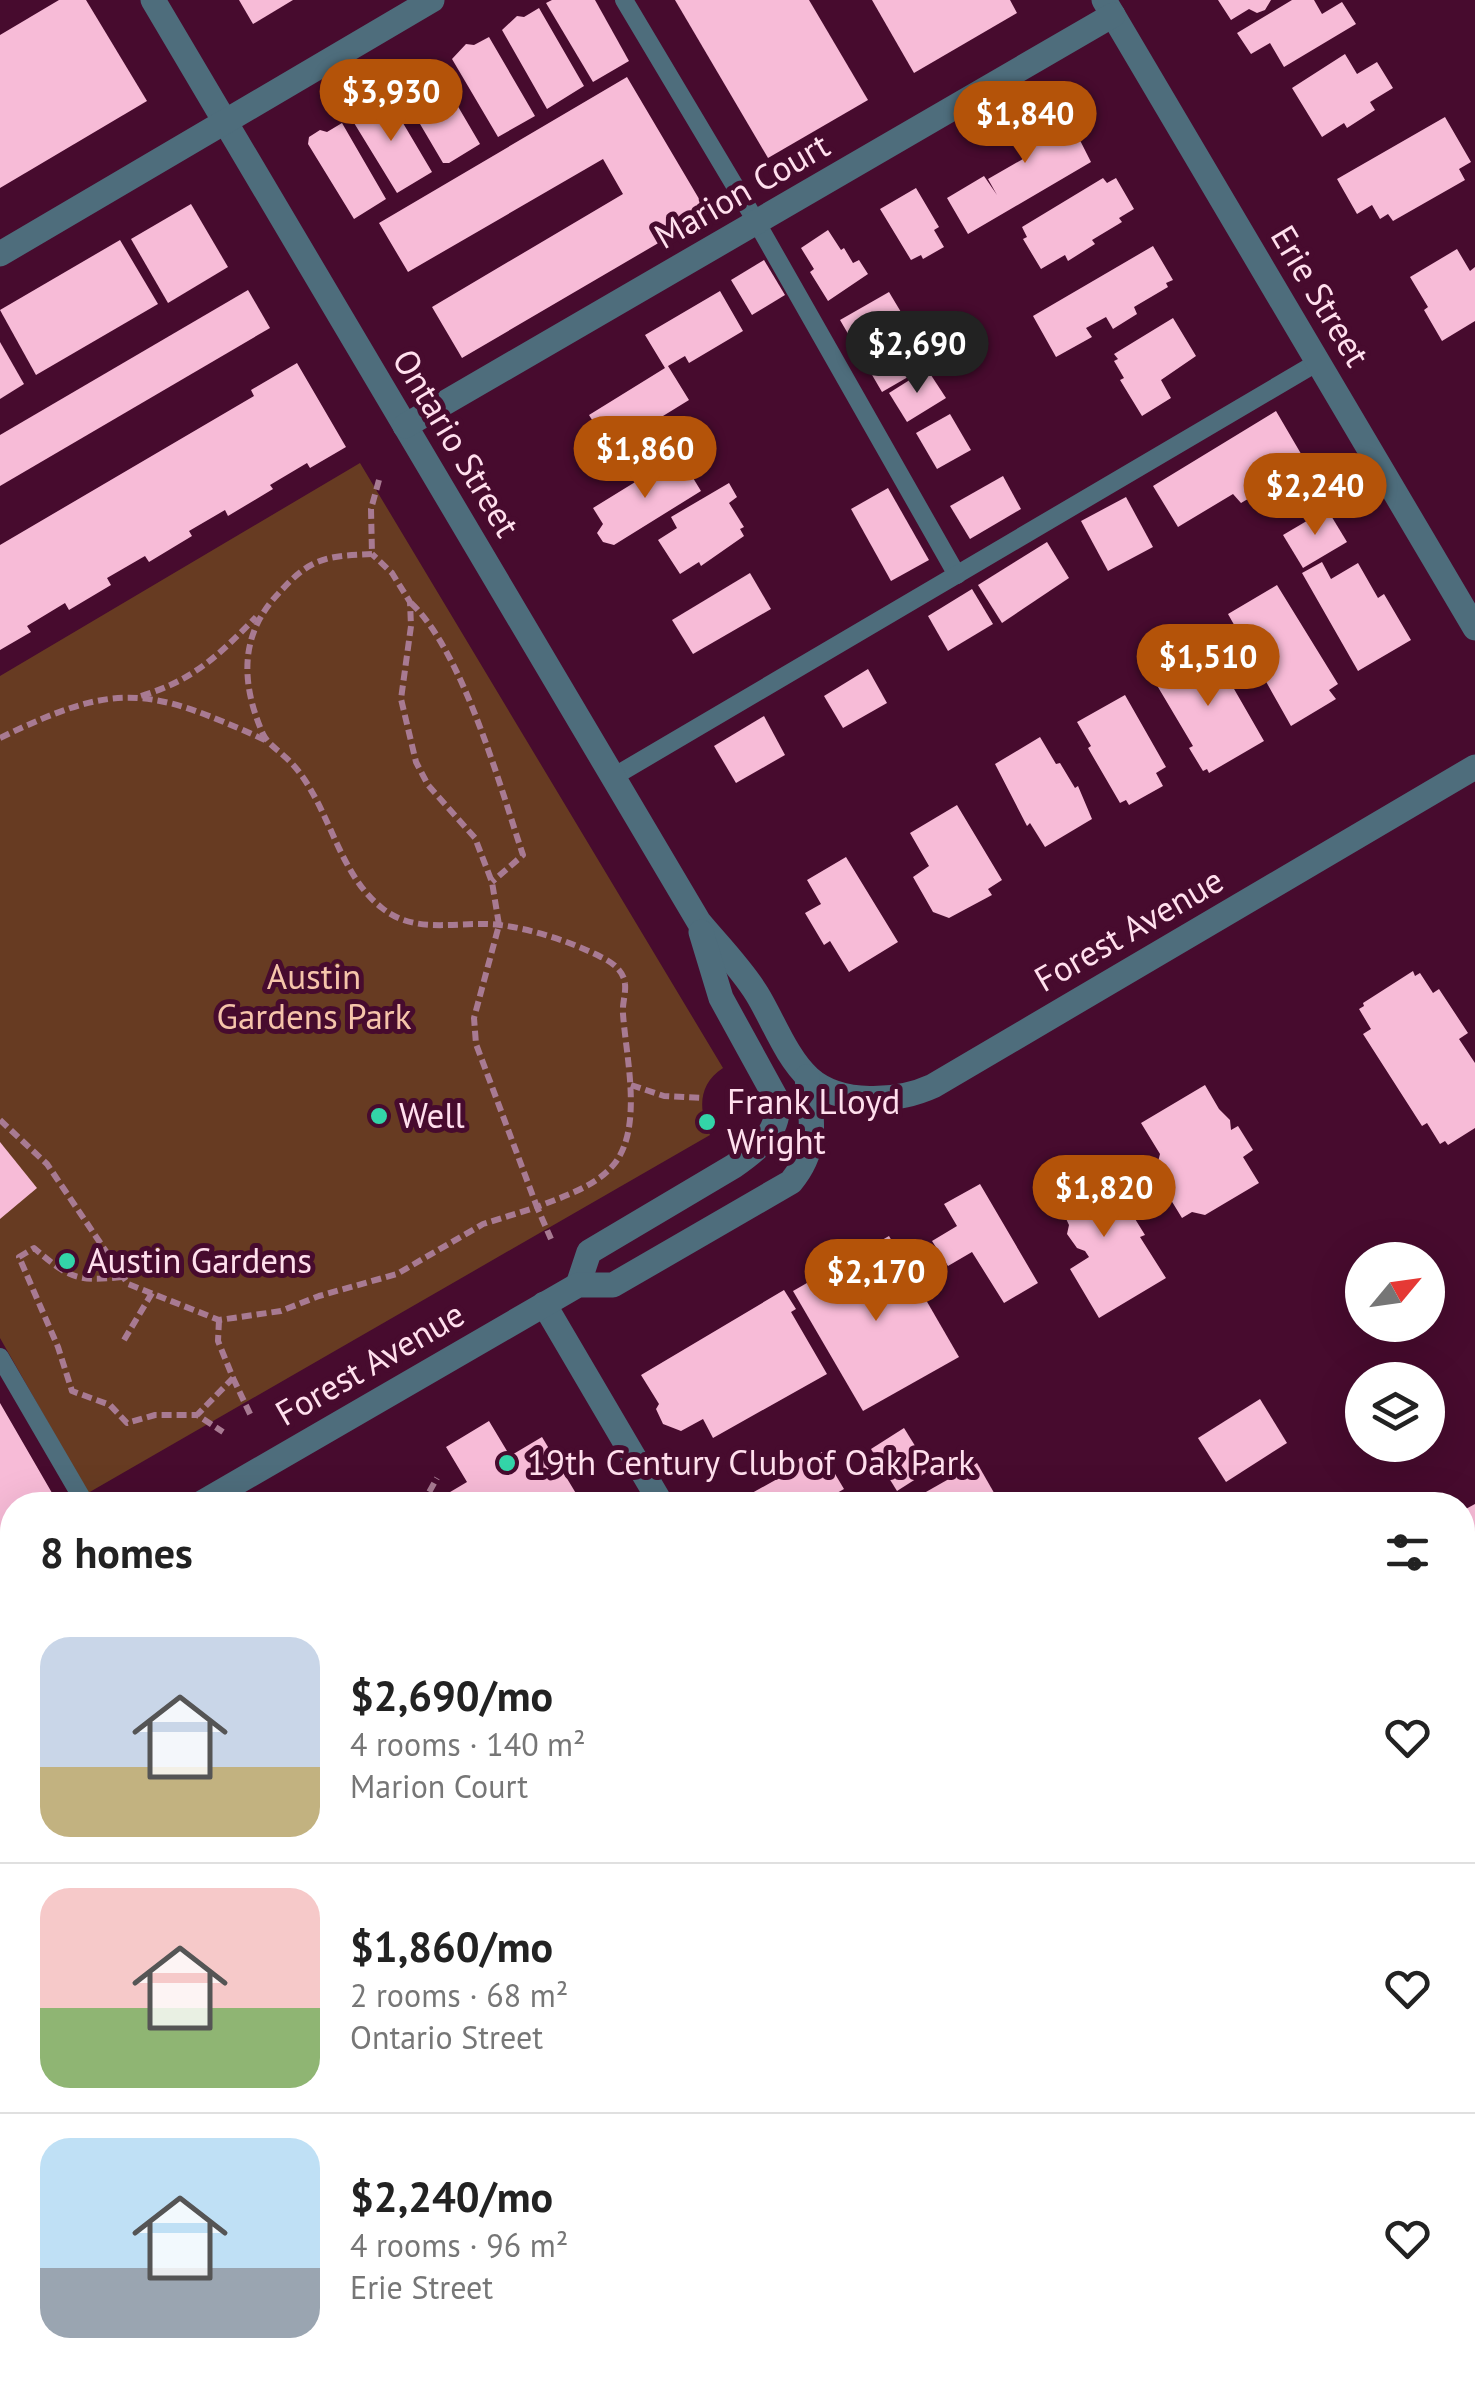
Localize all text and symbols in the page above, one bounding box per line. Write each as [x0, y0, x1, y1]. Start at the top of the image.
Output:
pin: $3,930 [310, 59, 472, 144]
text: $3,930 [342, 70, 440, 112]
pin: $1,840 [944, 81, 1106, 166]
text: $1,840 [976, 92, 1074, 134]
street label: Marion Court [646, 121, 837, 259]
street label: Erie Street [1261, 217, 1381, 375]
pin: $2,690 [836, 311, 998, 396]
text: $2,690 [868, 322, 966, 364]
street label: Ontario Street [383, 340, 531, 545]
pin: $1,860 [564, 416, 726, 501]
text: $1,860 [596, 427, 694, 469]
pin: $2,240 [1234, 453, 1396, 538]
text: $2,240 [1266, 464, 1364, 506]
pin: $1,510 [1127, 624, 1289, 709]
text: $1,510 [1159, 635, 1257, 677]
street label: Forest Avenue [1026, 857, 1231, 1002]
park label: Austin Gardens Park [217, 953, 412, 1039]
place label: Frank Lloyd Wright [727, 1078, 900, 1164]
place label: Well [399, 1092, 465, 1138]
marker: Well [368, 1105, 390, 1127]
marker: Frank Lloyd Wright [696, 1111, 718, 1133]
pin: $1,820 [1023, 1155, 1185, 1240]
text: $1,820 [1055, 1166, 1153, 1208]
place label: Austin Gardens [87, 1237, 312, 1283]
pin: $2,170 [795, 1239, 957, 1324]
north arrow [1345, 1242, 1445, 1342]
map controls [1345, 1242, 1445, 1462]
marker: Austin Gardens [56, 1250, 78, 1272]
text: $2,170 [827, 1250, 925, 1292]
street label: Forest Avenue [267, 1291, 472, 1436]
button: layers [1345, 1362, 1445, 1462]
place label: 19th Century Club of Oak Park [527, 1439, 975, 1485]
marker: 19th Century Club of Oak Park [496, 1452, 518, 1474]
text: 8 homes [40, 1525, 193, 1580]
icon: filters [1380, 1525, 1435, 1580]
text: $2,690/mo [350, 1668, 553, 1723]
icon: home [120, 1677, 240, 1797]
icon: heart [1380, 1710, 1435, 1765]
text: 4 rooms · 140 m² [350, 1723, 586, 1765]
text: Marion Court [350, 1765, 528, 1807]
text: $1,860/mo [350, 1919, 553, 1974]
icon: home [120, 1928, 240, 2048]
icon: heart [1380, 1961, 1435, 2016]
text: 2 rooms · 68 m² [350, 1974, 568, 2016]
text: Ontario Street [350, 2016, 543, 2058]
text: $2,240/mo [350, 2169, 553, 2224]
icon: home [120, 2178, 240, 2298]
icon: heart [1380, 2211, 1435, 2266]
text: 4 rooms · 96 m² [350, 2224, 568, 2266]
text: Erie Street [350, 2266, 493, 2308]

